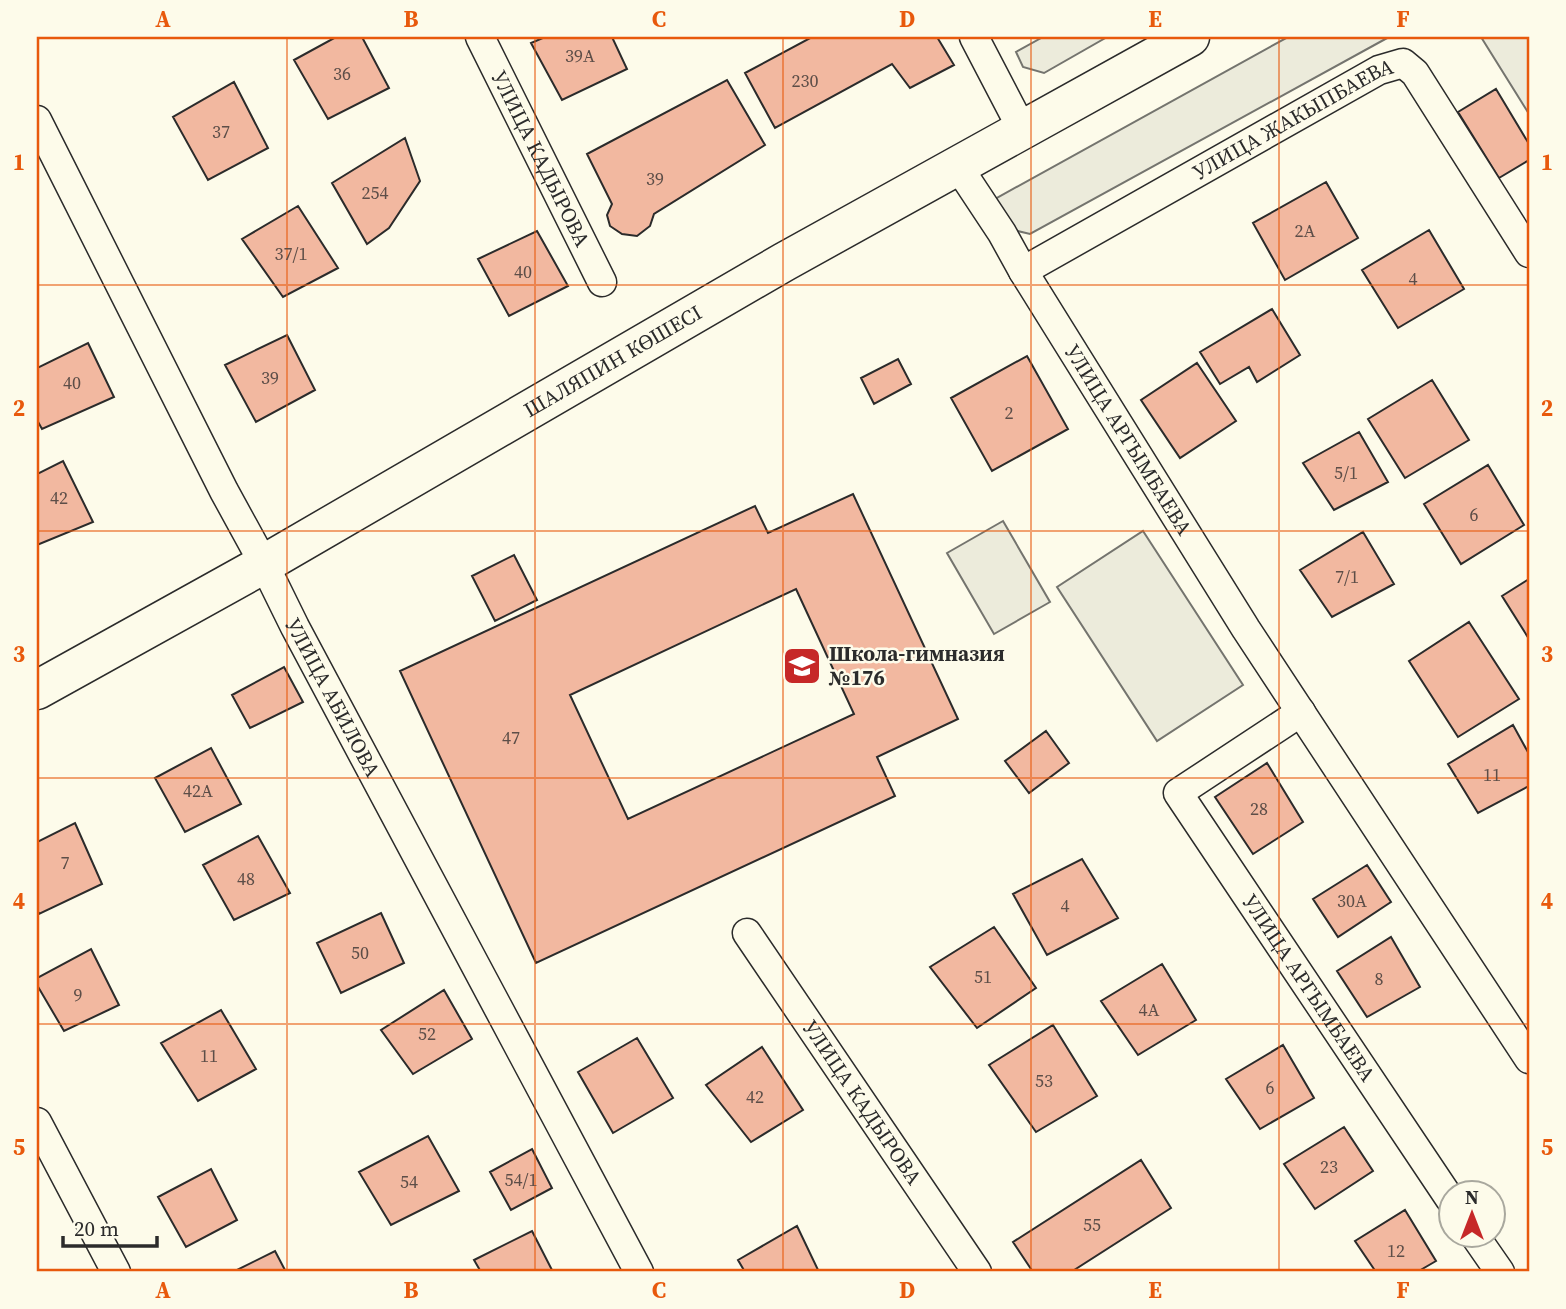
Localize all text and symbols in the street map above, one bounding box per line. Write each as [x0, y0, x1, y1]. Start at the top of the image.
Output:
text: A [155, 3, 171, 35]
text: B [404, 3, 419, 35]
text: C [652, 3, 666, 35]
text: D [899, 3, 915, 35]
text: E [1148, 3, 1162, 35]
text: F [1396, 3, 1410, 35]
house number: 39А [565, 43, 595, 68]
street label: УЛИЦА ЖАКЫПБАЕВА [1187, 52, 1397, 186]
house number: 36 [333, 61, 351, 86]
street label: УЛИЦА КАДЫРОВА [485, 66, 597, 252]
house number: 230 [792, 68, 819, 93]
house number: 37 [212, 119, 230, 144]
text: 1 [13, 146, 25, 178]
text: 1 [1541, 146, 1553, 178]
house number: 39 [646, 166, 664, 191]
house number: 254 [362, 180, 389, 205]
house number: 2А [1295, 218, 1316, 243]
house number: 37/1 [275, 241, 307, 266]
house number: 40 [514, 259, 532, 284]
house number: 4 [1409, 266, 1418, 291]
street label: ШАЛЯПИН КӨШЕСІ [518, 298, 707, 424]
street label: УЛИЦА АРГЫМБАЕВА [1058, 339, 1199, 541]
house number: 39 [261, 365, 279, 390]
house number: 40 [63, 370, 81, 395]
text: 2 [13, 392, 25, 424]
text: 2 [1541, 392, 1553, 424]
house number: 2 [1005, 400, 1014, 425]
house number: 5/1 [1334, 460, 1358, 485]
house number: 42 [50, 485, 68, 510]
house number: 6 [1470, 502, 1479, 527]
house number: 7/1 [1335, 564, 1359, 589]
street label: УЛИЦА АБИЛОВА [279, 613, 387, 782]
text: 3 [13, 638, 25, 670]
text: 3 [1541, 638, 1553, 670]
place label: Школа-гимназия №176 [828, 639, 1005, 692]
school or university icon: Школа-гимназия №176 [781, 645, 823, 687]
house number: 47 [502, 725, 520, 750]
house number: 11 [1483, 762, 1501, 787]
house number: 42А [183, 778, 213, 803]
house number: 28 [1250, 796, 1268, 821]
house number: 7 [61, 850, 70, 875]
house number: 48 [237, 866, 255, 891]
text: 4 [13, 885, 25, 917]
text: 4 [1541, 885, 1553, 917]
street label: УЛИЦА АРГЫМБАЕВА [1236, 888, 1382, 1087]
house number: 30А [1337, 888, 1367, 913]
house number: 4 [1061, 893, 1070, 918]
house number: 50 [351, 940, 369, 965]
house number: 51 [974, 964, 992, 989]
house number: 8 [1375, 966, 1384, 991]
house number: 9 [74, 982, 83, 1007]
house number: 4А [1139, 997, 1160, 1022]
street label: УЛИЦА КАДЫРОВА [796, 1014, 929, 1191]
house number: 52 [418, 1021, 436, 1046]
house number: 11 [200, 1043, 218, 1068]
house number: 53 [1035, 1068, 1053, 1093]
house number: 6 [1266, 1075, 1275, 1100]
house number: 42 [746, 1084, 764, 1109]
text: 5 [13, 1131, 25, 1163]
text: 5 [1541, 1131, 1553, 1163]
house number: 23 [1320, 1154, 1338, 1179]
house number: 54/1 [505, 1167, 537, 1192]
house number: 54 [400, 1169, 418, 1194]
north arrow [1436, 1180, 1506, 1250]
text: N [1465, 1184, 1479, 1210]
scale bar [63, 1204, 158, 1248]
house number: 55 [1083, 1212, 1101, 1237]
text: 20 m [74, 1214, 119, 1243]
house number: 12 [1387, 1238, 1405, 1263]
text: A [155, 1274, 171, 1306]
text: B [404, 1274, 419, 1306]
text: C [652, 1274, 666, 1306]
text: D [899, 1274, 915, 1306]
text: E [1148, 1274, 1162, 1306]
text: F [1396, 1274, 1410, 1306]

